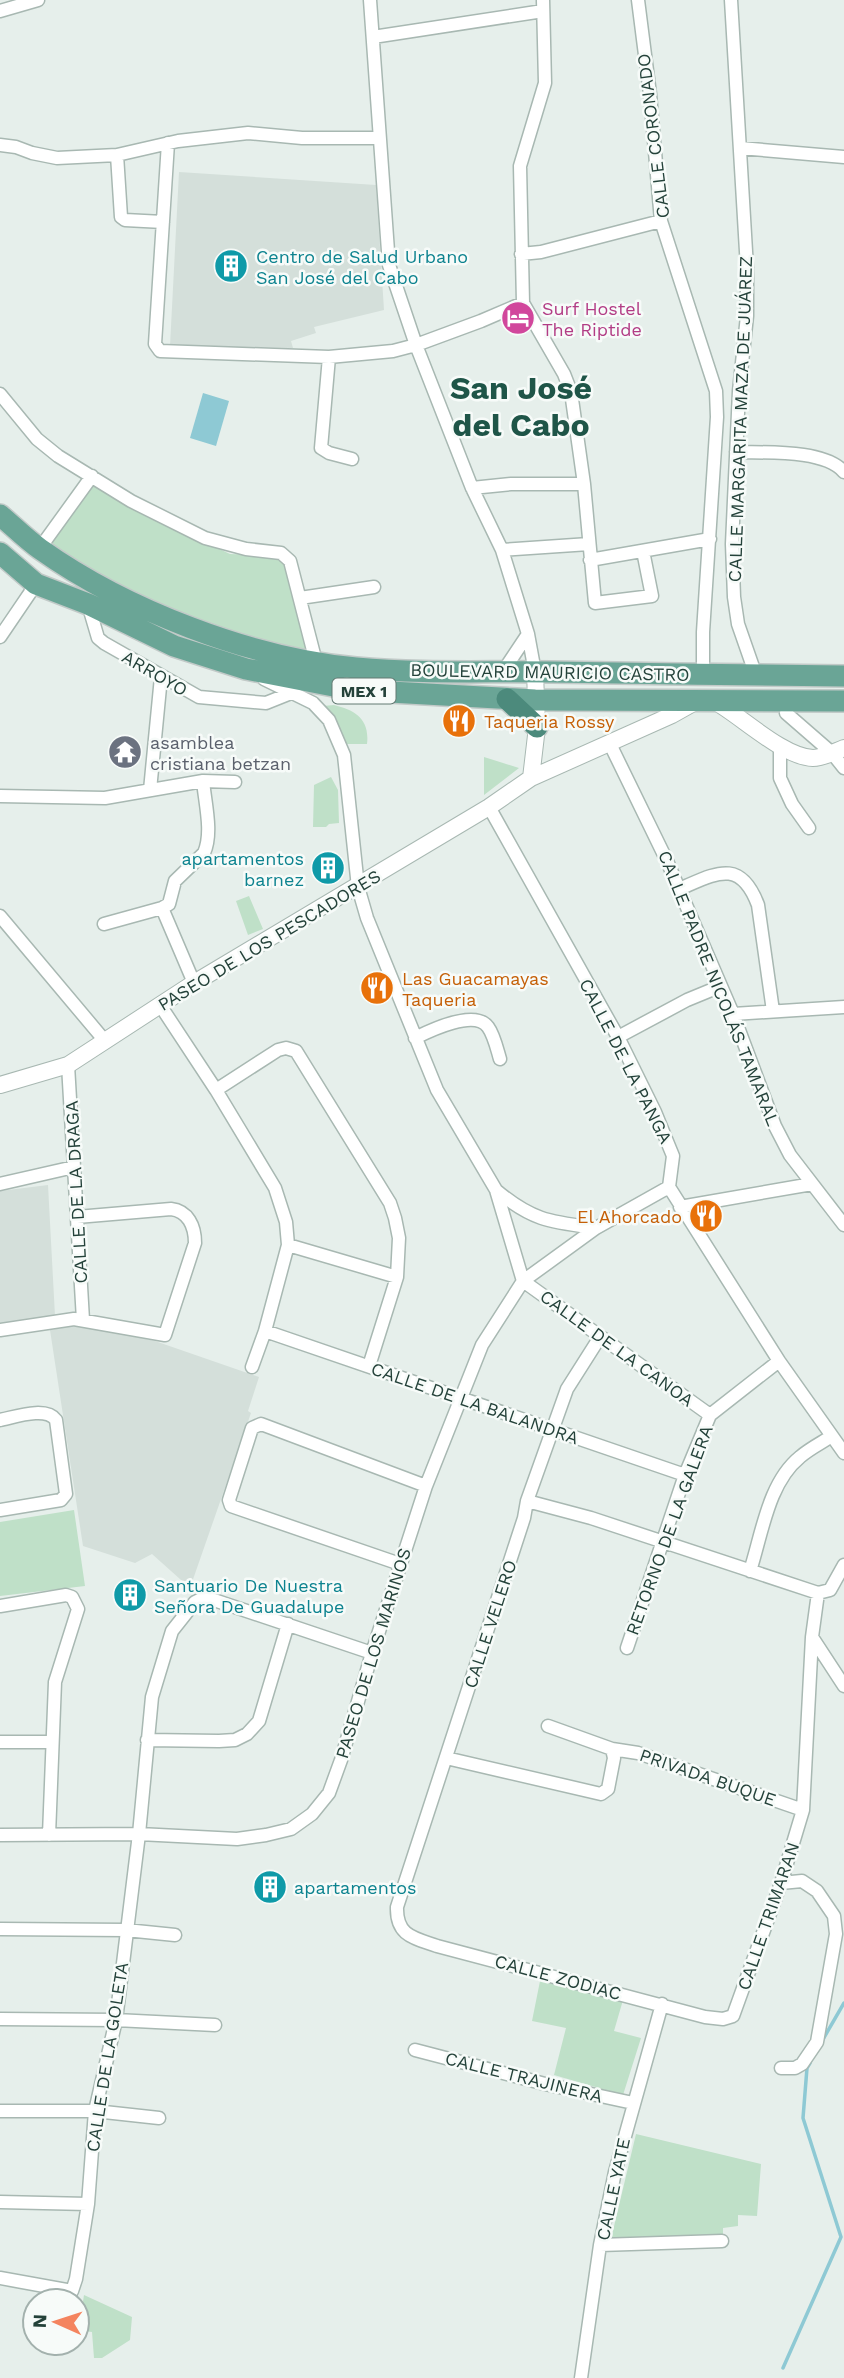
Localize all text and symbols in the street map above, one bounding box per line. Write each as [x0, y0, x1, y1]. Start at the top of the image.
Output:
street label: CALLE CORONADO [632, 52, 674, 220]
place label: Centro de Salud Urbano San José del Cabo [256, 246, 468, 288]
building icon: Centro de Salud Urbano San José del Cabo [212, 247, 250, 285]
street label: CALLE MARGARITA MAZA DE JUÁREZ [724, 255, 756, 583]
place label: Surf Hostel The Riptide [542, 298, 642, 340]
hotel icon: Surf Hostel The Riptide [499, 299, 537, 337]
district label: San José del Cabo [450, 369, 592, 444]
street label: ARROYO [118, 646, 192, 700]
street label: BOULEVARD MAURICIO CASTRO [410, 659, 690, 685]
road number: MEX 1 [332, 678, 396, 704]
restaurant icon: Taqueria Rossy [440, 702, 478, 740]
place label: Taqueria Rossy [484, 711, 615, 732]
place label: asamblea cristiana betzan [150, 732, 291, 774]
temple icon: asamblea cristiana betzan [106, 733, 144, 771]
street label: CALLE PADRE NICOLÁS TAMARAL [654, 847, 784, 1129]
place label: apartamentos barnez [181, 848, 304, 890]
building icon: apartamentos barnez [309, 849, 347, 887]
street label: PASEO DE LOS PESCADORES [154, 865, 384, 1015]
place label: Las Guacamayas Taqueria [402, 968, 549, 1010]
restaurant icon: Las Guacamayas Taqueria [358, 969, 396, 1007]
street label: CALLE DE LA PANGA [575, 975, 677, 1147]
street label: CALLE DE LA DRAGA [61, 1100, 91, 1284]
restaurant icon: El Ahorcado [687, 1197, 725, 1235]
place label: El Ahorcado [577, 1206, 682, 1227]
street label: CALLE DE LA CANOA [536, 1285, 698, 1411]
street label: CALLE DE LA BALANDRA [368, 1358, 582, 1448]
street label: RETORNO DE LA GALERA [621, 1422, 717, 1638]
street label: PASEO DE LOS MARINOS [331, 1545, 415, 1761]
street label: CALLE VELERO [459, 1557, 521, 1691]
place label: Santuario De Nuestra Señora De Guadalupe [154, 1575, 344, 1617]
building icon: Santuario De Nuestra Señora De Guadalupe [111, 1576, 149, 1614]
street label: PRIVADA BUQUE [637, 1744, 779, 1810]
street label: CALLE TRIMARAN [733, 1839, 803, 1993]
building icon: apartamentos [251, 1868, 289, 1906]
place label: apartamentos [294, 1877, 417, 1898]
street label: CALLE ZODIAC [492, 1950, 624, 2004]
street label: CALLE DE LA GOLETA [82, 1960, 132, 2153]
street label: CALLE TRAJINERA [443, 2047, 605, 2107]
street label: CALLE YATE [592, 2136, 634, 2242]
north arrow [21, 2287, 91, 2357]
text: N [28, 2313, 51, 2329]

